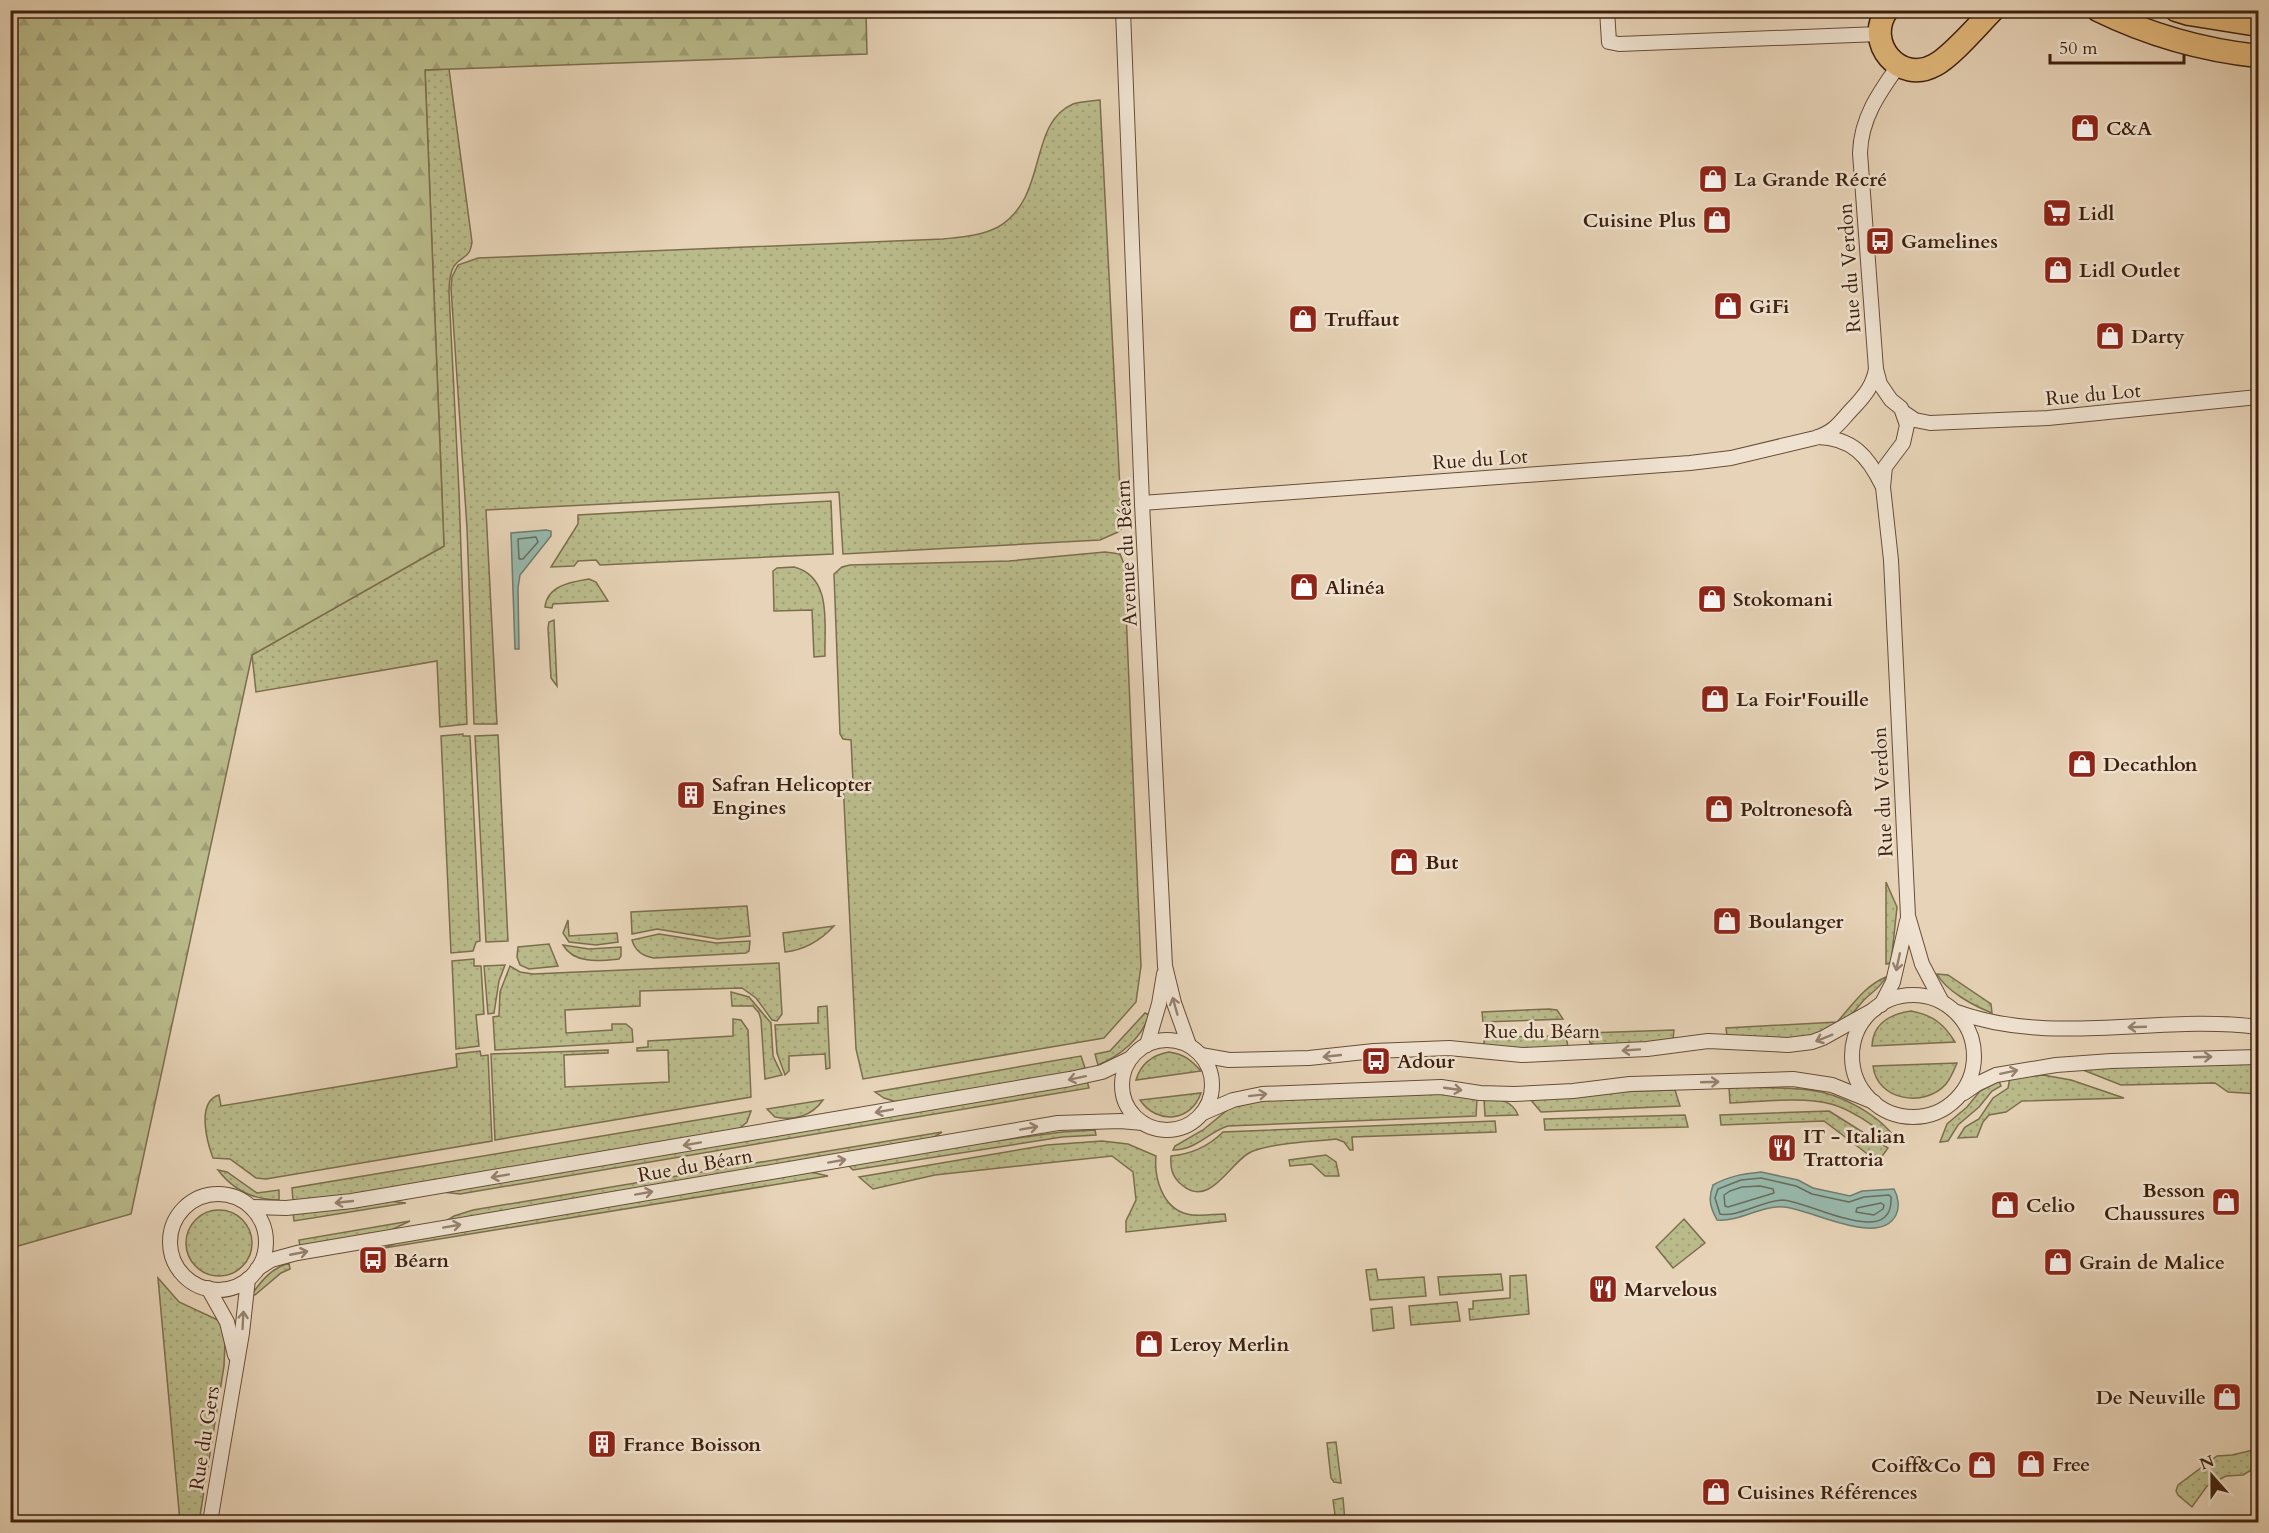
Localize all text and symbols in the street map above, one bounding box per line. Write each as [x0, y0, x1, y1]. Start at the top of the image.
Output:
scale bar [2050, 27, 2184, 65]
text: 50 m [2059, 36, 2098, 61]
shop icon: C&A [2069, 112, 2101, 144]
place label: C&A [2106, 115, 2152, 142]
shop icon: La Grande Récré [1697, 163, 1729, 195]
place label: La Grande Récré [1734, 166, 1887, 193]
supermarket icon: Lidl [2041, 197, 2073, 229]
place label: Lidl [2078, 200, 2114, 227]
street label: Rue du Verdon [1831, 201, 1868, 334]
shop icon: Cuisine Plus [1701, 204, 1733, 236]
place label: Cuisine Plus [1583, 207, 1696, 234]
bus stop icon: Gamelines [1864, 225, 1896, 257]
place label: Gamelines [1901, 228, 1998, 255]
shop icon: Lidl Outlet [2042, 254, 2074, 286]
place label: Lidl Outlet [2079, 257, 2180, 284]
shop icon: GiFi [1712, 290, 1744, 322]
place label: GiFi [1749, 293, 1789, 320]
shop icon: Truffaut [1287, 303, 1319, 335]
place label: Truffaut [1324, 306, 1399, 333]
shop icon: Darty [2094, 320, 2126, 352]
place label: Darty [2131, 323, 2185, 350]
street label: Rue du Lot [2044, 377, 2142, 412]
street label: Rue du Lot [1431, 443, 1529, 476]
street label: Avenue du Béarn [1109, 478, 1144, 627]
shop icon: Alinéa [1288, 571, 1320, 603]
place label: Alinéa [1325, 574, 1385, 601]
shop icon: Stokomani [1696, 583, 1728, 615]
place label: Stokomani [1733, 586, 1833, 613]
shop icon: La Foir'Fouille [1699, 683, 1731, 715]
place label: La Foir'Fouille [1736, 686, 1869, 713]
street label: Rue du Verdon [1866, 726, 1899, 858]
shop icon: Decathlon [2066, 748, 2098, 780]
place label: Decathlon [2103, 751, 2198, 778]
place label: Safran Helicopter Engines [712, 771, 873, 821]
building icon: Safran Helicopter Engines [675, 779, 707, 811]
shop icon: Poltronesofà [1703, 793, 1735, 825]
place label: Poltronesofà [1740, 796, 1853, 823]
shop icon: But [1388, 846, 1420, 878]
place label: But [1425, 849, 1458, 876]
shop icon: Boulanger [1711, 905, 1743, 937]
place label: Boulanger [1748, 908, 1845, 935]
one-way arrow [1892, 951, 1903, 971]
one-way arrow [1169, 997, 1180, 1016]
street label: Rue du Béarn [1484, 1018, 1601, 1045]
one-way arrow [2128, 1021, 2148, 1032]
one-way arrow [1815, 1033, 1833, 1044]
bus stop icon: Adour [1360, 1045, 1392, 1077]
one-way arrow [1621, 1045, 1641, 1056]
place label: Adour [1397, 1048, 1456, 1075]
one-way arrow [1322, 1051, 1342, 1062]
one-way arrow [2193, 1052, 2213, 1063]
one-way arrow [1999, 1066, 2018, 1077]
one-way arrow [1067, 1073, 1087, 1084]
one-way arrow [1699, 1076, 1719, 1088]
one-way arrow [1443, 1083, 1462, 1094]
one-way arrow [1248, 1089, 1268, 1100]
one-way arrow [875, 1106, 895, 1117]
one-way arrow [1019, 1122, 1038, 1133]
place label: IT - Italian Trattoria [1803, 1123, 1905, 1173]
restaurant icon: IT - Italian Trattoria [1766, 1132, 1798, 1164]
one-way arrow [683, 1138, 703, 1149]
street label: Rue du Béarn [635, 1142, 755, 1189]
one-way arrow [826, 1155, 846, 1166]
one-way arrow [491, 1171, 510, 1182]
place label: Besson Chaussures [2104, 1177, 2205, 1227]
shop icon: Besson Chaussures [2210, 1186, 2242, 1218]
one-way arrow [634, 1188, 654, 1199]
shop icon: Celio [1989, 1189, 2021, 1221]
place label: Celio [2026, 1192, 2075, 1219]
one-way arrow [335, 1197, 355, 1208]
one-way arrow [442, 1220, 462, 1231]
bus stop icon: Béarn [357, 1244, 389, 1276]
shop icon: Grain de Malice [2042, 1246, 2074, 1278]
one-way arrow [289, 1247, 308, 1258]
place label: Béarn [394, 1247, 449, 1274]
place label: Grain de Malice [2079, 1249, 2225, 1276]
restaurant icon: Marvelous [1587, 1273, 1619, 1305]
place label: Marvelous [1624, 1276, 1717, 1303]
one-way arrow [237, 1310, 248, 1330]
shop icon: Leroy Merlin [1133, 1328, 1165, 1360]
place label: Leroy Merlin [1170, 1331, 1289, 1358]
shop icon: De Neuville [2211, 1381, 2243, 1413]
street label: Rue du Gers [183, 1384, 226, 1492]
place label: De Neuville [2096, 1384, 2206, 1411]
building icon: France Boisson [586, 1428, 618, 1460]
place label: France Boisson [623, 1431, 761, 1458]
north arrow [2182, 1446, 2242, 1506]
shop icon: Free [2015, 1448, 2047, 1480]
shop icon: Coiff&Co [1966, 1449, 1998, 1481]
text: N [2197, 1450, 2218, 1476]
place label: Free [2052, 1451, 2090, 1478]
place label: Coiff&Co [1871, 1452, 1961, 1479]
shop icon: Cuisines Références [1700, 1476, 1732, 1508]
place label: Cuisines Références [1737, 1479, 1917, 1506]

